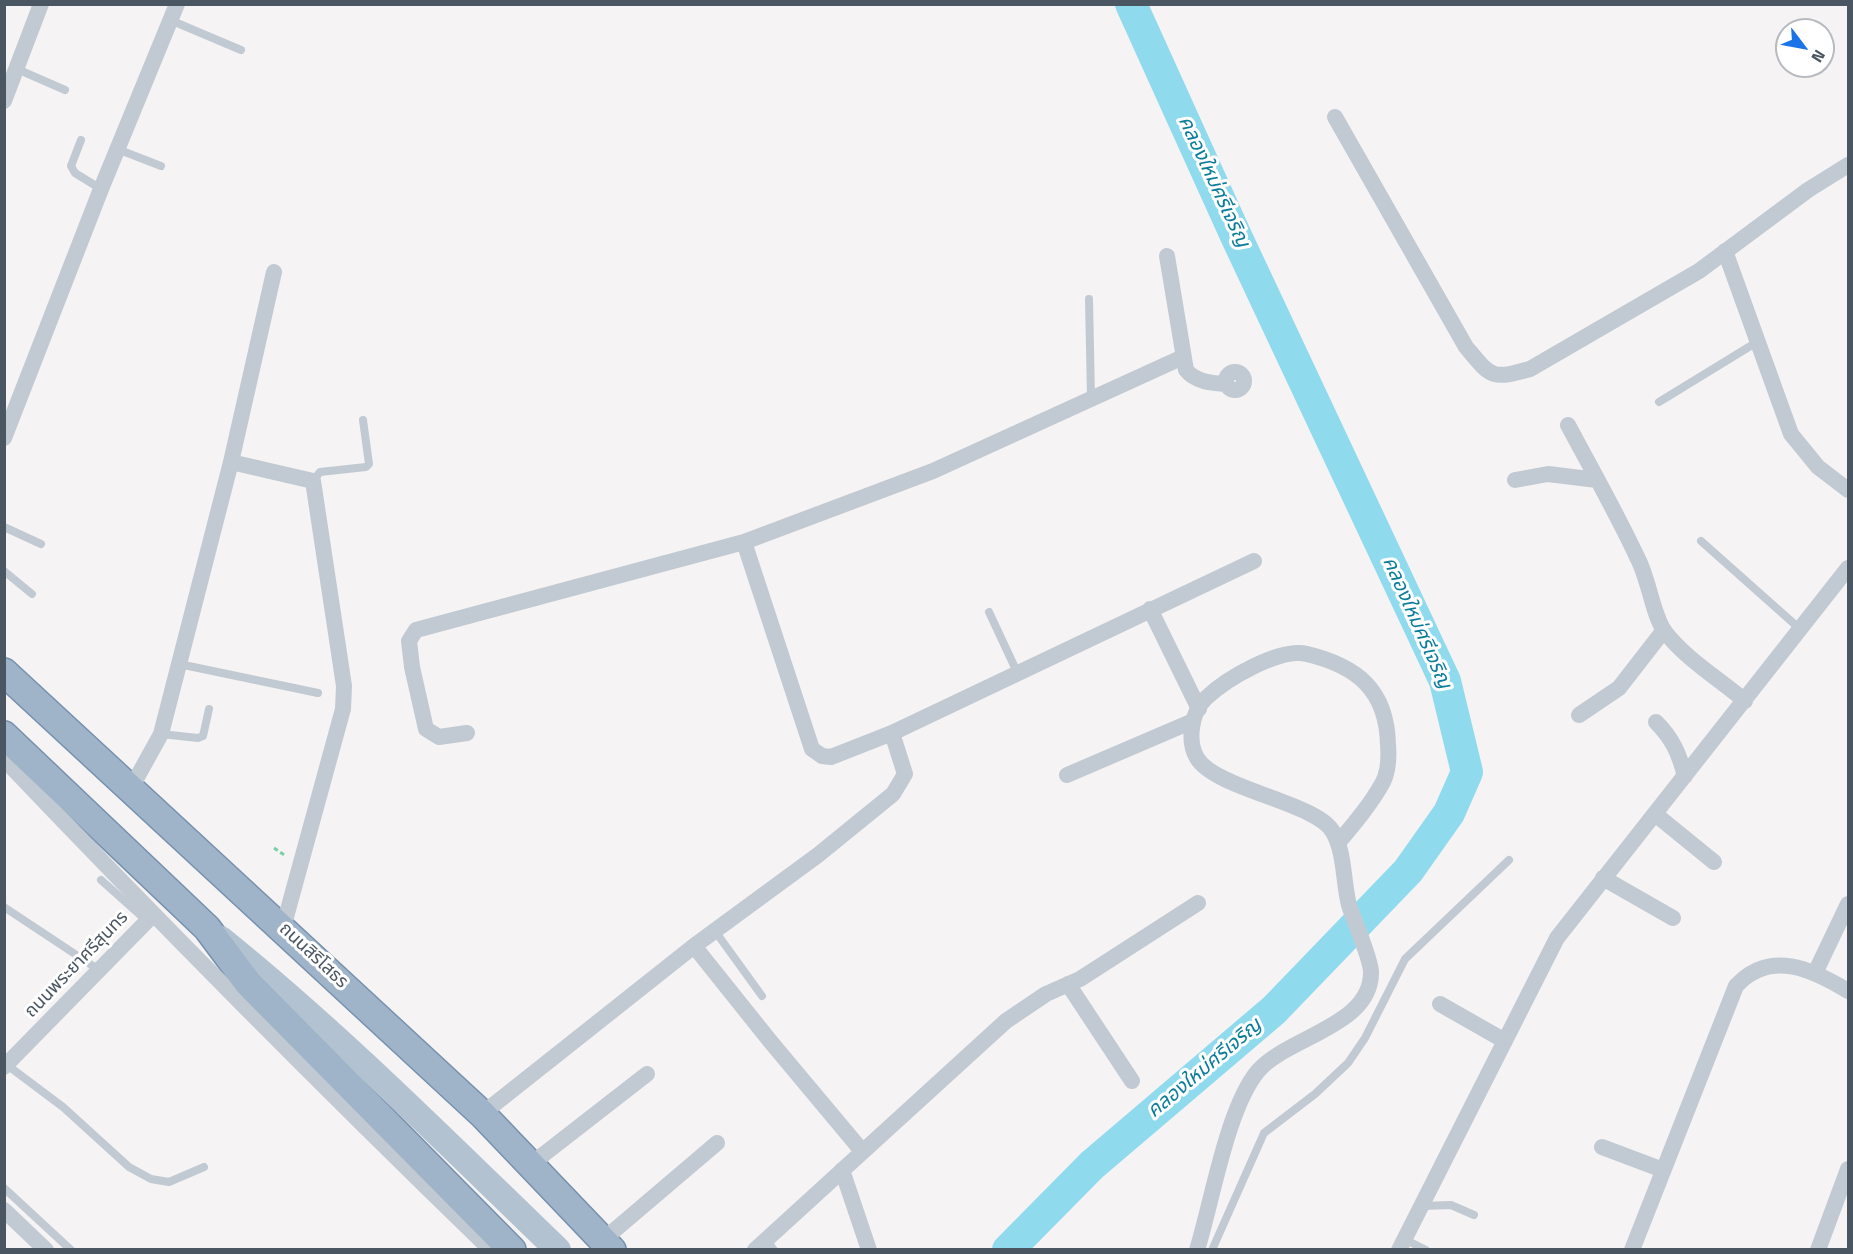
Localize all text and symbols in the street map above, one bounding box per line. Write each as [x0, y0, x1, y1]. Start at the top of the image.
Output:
north arrow [1775, 18, 1835, 78]
text: N [1805, 45, 1832, 68]
water label: คลองใหม่ศรีเจริญ [1172, 113, 1254, 251]
water label: คลองใหม่ศรีเจริญ [1376, 553, 1456, 693]
street label: ถนนพระยาศรีสุนทร [21, 907, 133, 1023]
street label: ถนนสิริโสธร [274, 919, 352, 993]
water label: คลองใหม่ศรีเจริญ [1143, 1014, 1267, 1124]

